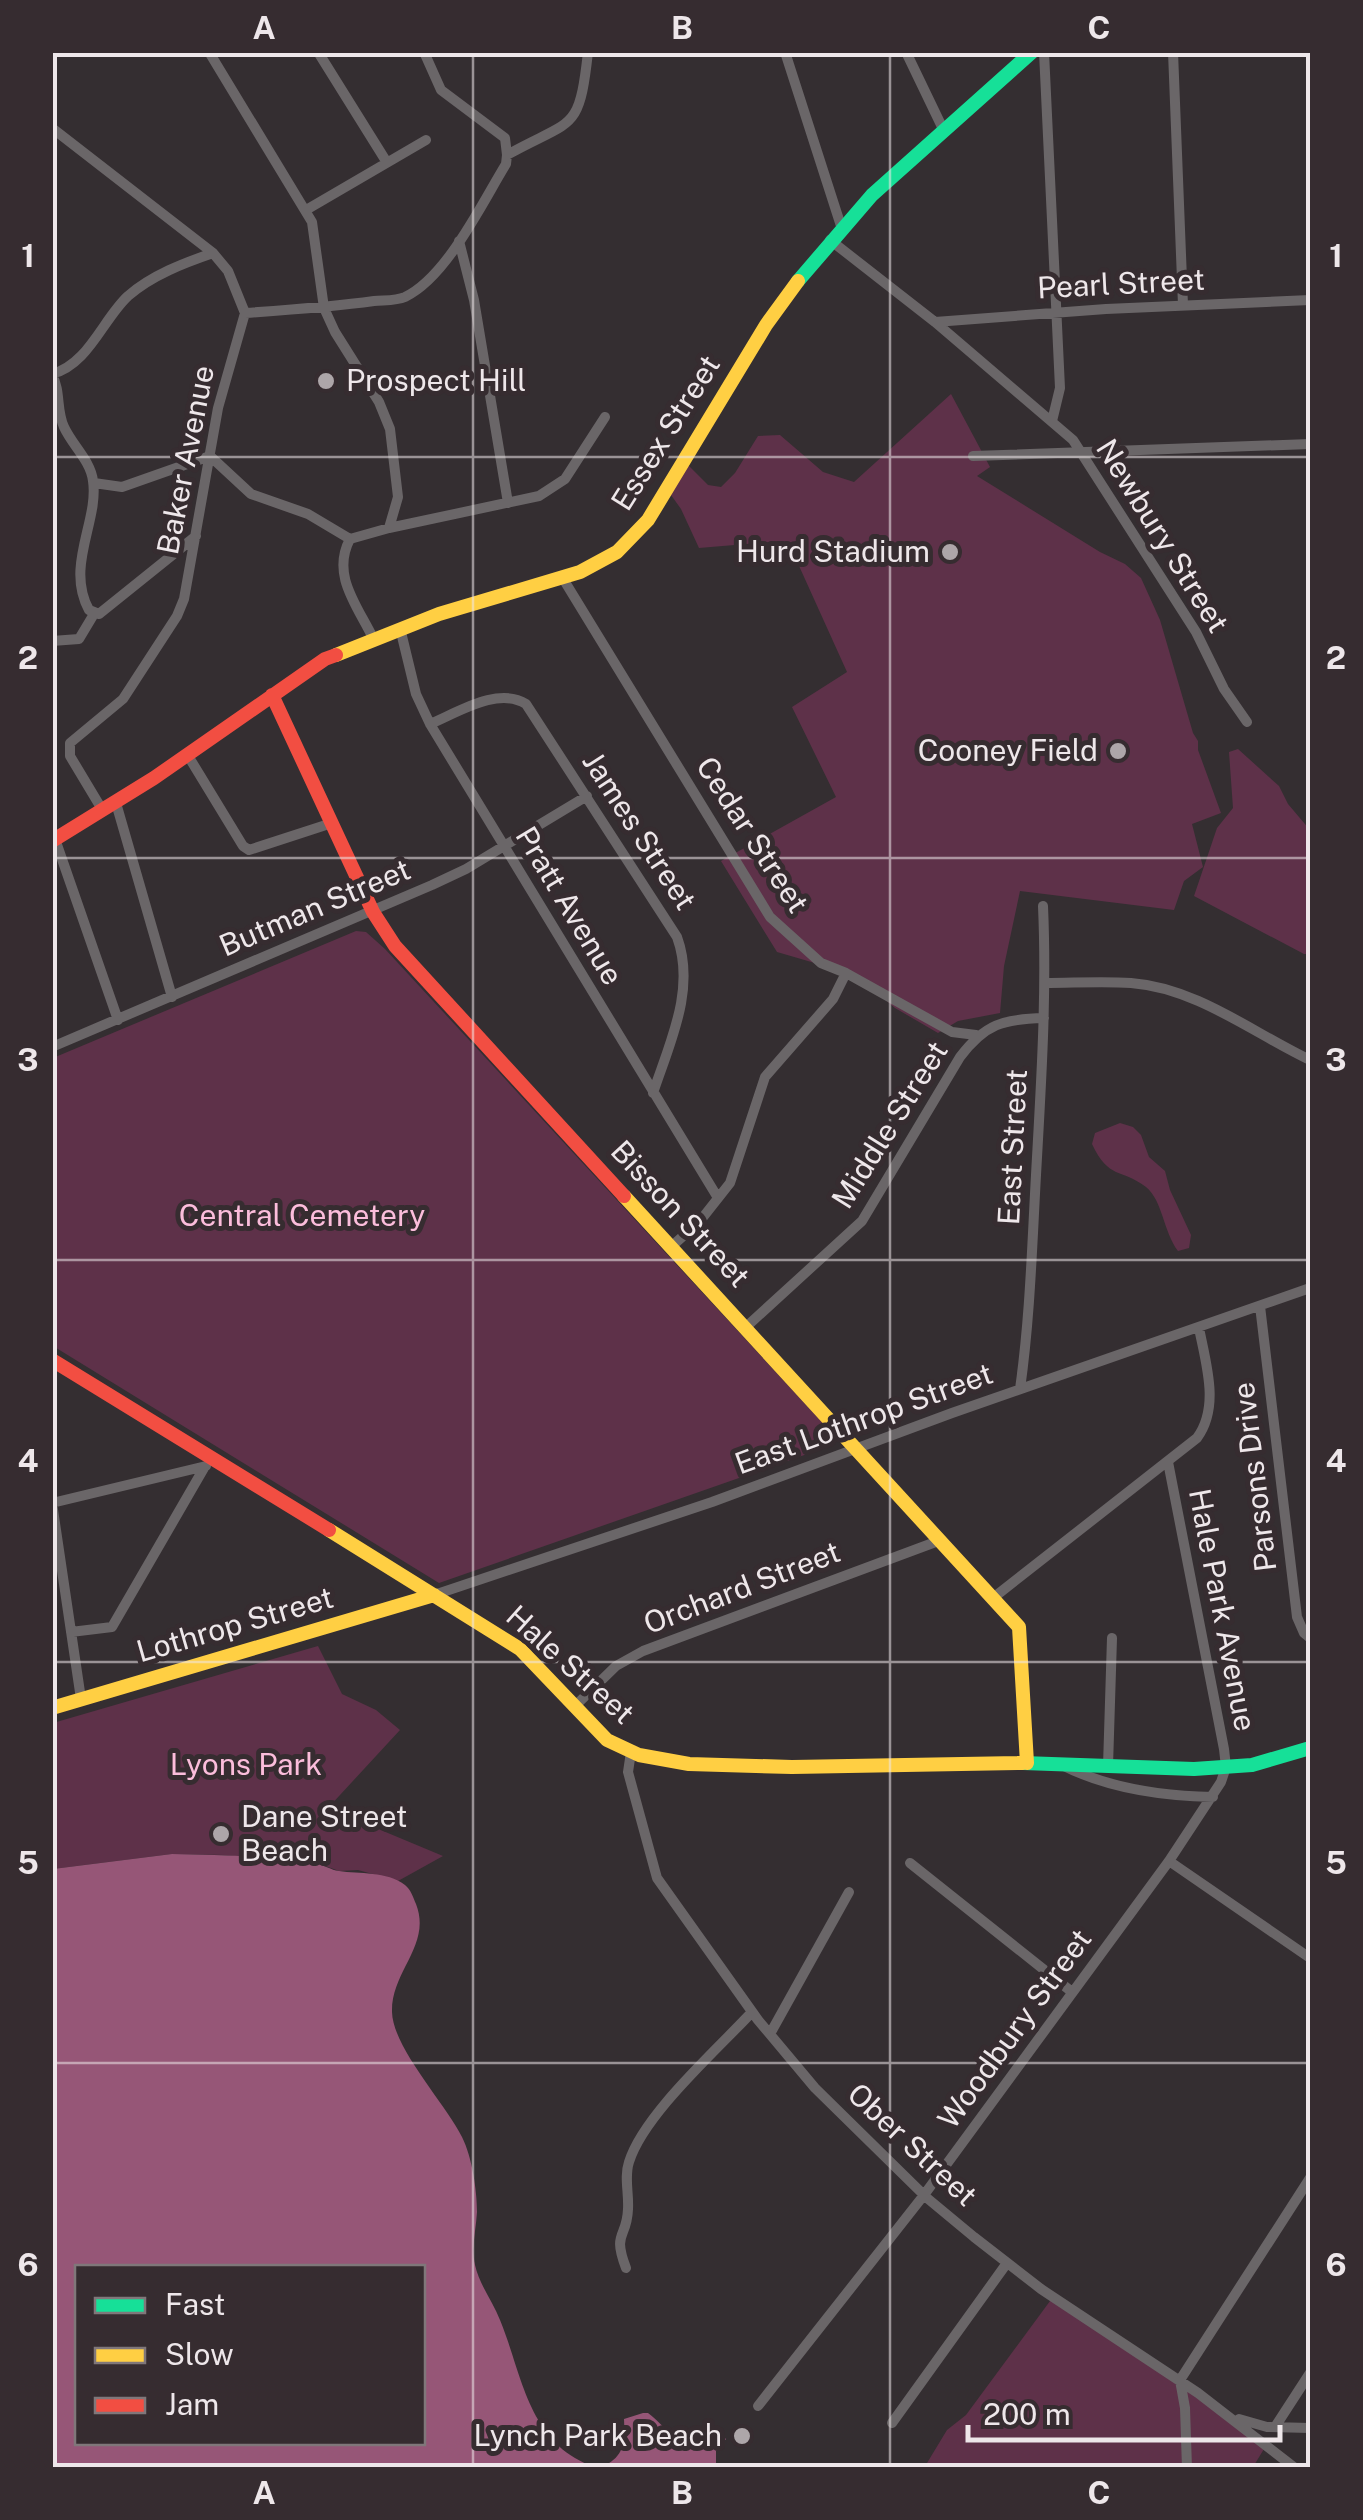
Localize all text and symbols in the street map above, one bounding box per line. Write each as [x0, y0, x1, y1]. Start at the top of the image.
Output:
text: A [252, 9, 276, 46]
text: B [671, 9, 693, 46]
text: C [1088, 9, 1110, 46]
text: 1 [21, 237, 35, 274]
text: 1 [1329, 237, 1343, 274]
street label: Pearl Street [1036, 261, 1206, 305]
street label: Essex Street [603, 348, 727, 517]
street label: Baker Avenue [149, 362, 221, 557]
place label: Prospect Hill [346, 362, 526, 398]
marker: Prospect Hill [315, 370, 337, 392]
street label: Newbury Street [1089, 432, 1237, 639]
place label: Hurd Stadium [736, 533, 930, 569]
marker: Hurd Stadium [939, 541, 961, 563]
text: 2 [18, 639, 38, 676]
text: 2 [1326, 639, 1346, 676]
place label: Cooney Field [918, 732, 1098, 768]
marker: Cooney Field [1107, 740, 1129, 762]
street label: James Street [575, 745, 704, 916]
street label: Cedar Street [689, 750, 817, 919]
street label: Pratt Avenue [508, 820, 631, 991]
street label: Butman Street [214, 851, 415, 963]
street label: Middle Street [824, 1034, 955, 1215]
text: 3 [17, 1041, 39, 1078]
text: 3 [1325, 1041, 1347, 1078]
street label: East Street [990, 1068, 1034, 1226]
street label: Bisson Street [604, 1133, 758, 1294]
park label: Central Cemetery [179, 1197, 425, 1233]
street label: East Lothrop Street [730, 1355, 997, 1481]
street label: Parsons Drive [1225, 1380, 1283, 1574]
text: 4 [18, 1442, 39, 1479]
text: 4 [1326, 1442, 1347, 1479]
street label: Hale Park Avenue [1182, 1486, 1264, 1734]
street label: Orchard Street [638, 1533, 845, 1641]
street label: Lothrop Street [132, 1579, 337, 1669]
street label: Hale Street [499, 1598, 642, 1731]
park label: Lyons Park [170, 1746, 322, 1782]
place label: Dane Street Beach [241, 1798, 407, 1868]
marker: Dane Street Beach [210, 1823, 232, 1845]
text: 5 [17, 1844, 39, 1881]
text: 5 [1325, 1844, 1347, 1881]
street label: Woodbury Street [930, 1922, 1099, 2135]
street label: Ober Street [841, 2075, 985, 2213]
text: 6 [17, 2246, 39, 2283]
text: 6 [1325, 2246, 1347, 2283]
legend [75, 2265, 425, 2445]
text: Fast [165, 2286, 225, 2322]
text: Slow [165, 2336, 234, 2372]
scale bar [968, 2380, 1280, 2442]
text: Jam [165, 2386, 219, 2422]
text: 200 m [983, 2396, 1071, 2432]
place label: Lynch Park Beach [474, 2417, 722, 2453]
marker: Lynch Park Beach [731, 2425, 753, 2447]
text: A [252, 2474, 276, 2511]
text: B [671, 2474, 693, 2511]
text: C [1088, 2474, 1110, 2511]

